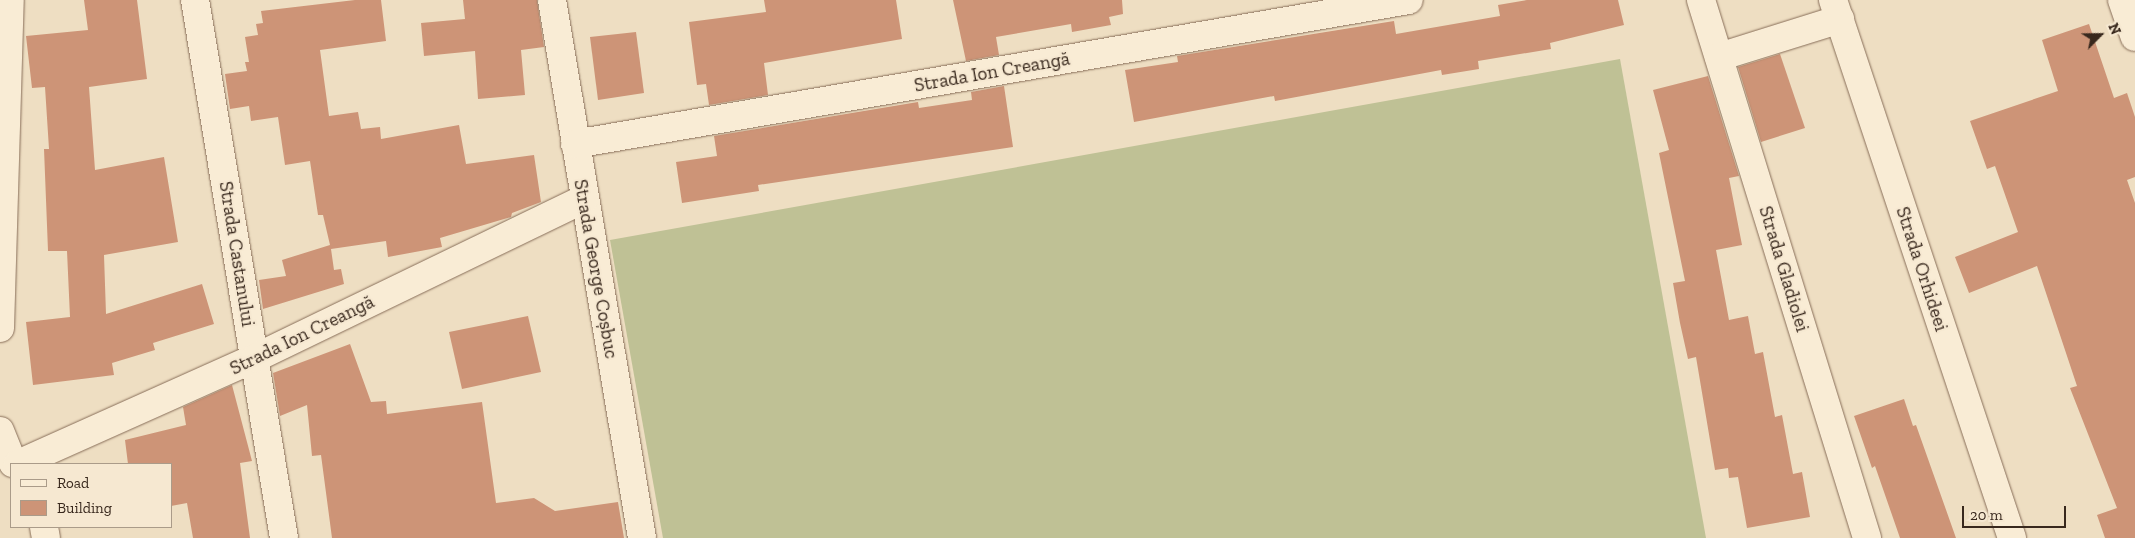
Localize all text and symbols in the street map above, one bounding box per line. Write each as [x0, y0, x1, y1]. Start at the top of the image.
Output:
north arrow [2075, 10, 2125, 60]
text: N [2104, 21, 2124, 37]
street label: Strada Ion Creangă [912, 47, 1072, 97]
street label: Strada George Coșbuc [569, 178, 623, 360]
street label: Strada Castanului [214, 180, 260, 328]
street label: Strada Gladiolei [1754, 203, 1814, 335]
street label: Strada Orhideei [1891, 204, 1953, 334]
street label: Strada Ion Creangă [226, 290, 378, 380]
legend [10, 463, 172, 528]
text: Road [57, 474, 89, 492]
scale bar [1965, 496, 2069, 528]
text: Building [57, 499, 112, 517]
text: 20 m [1970, 506, 2003, 524]

